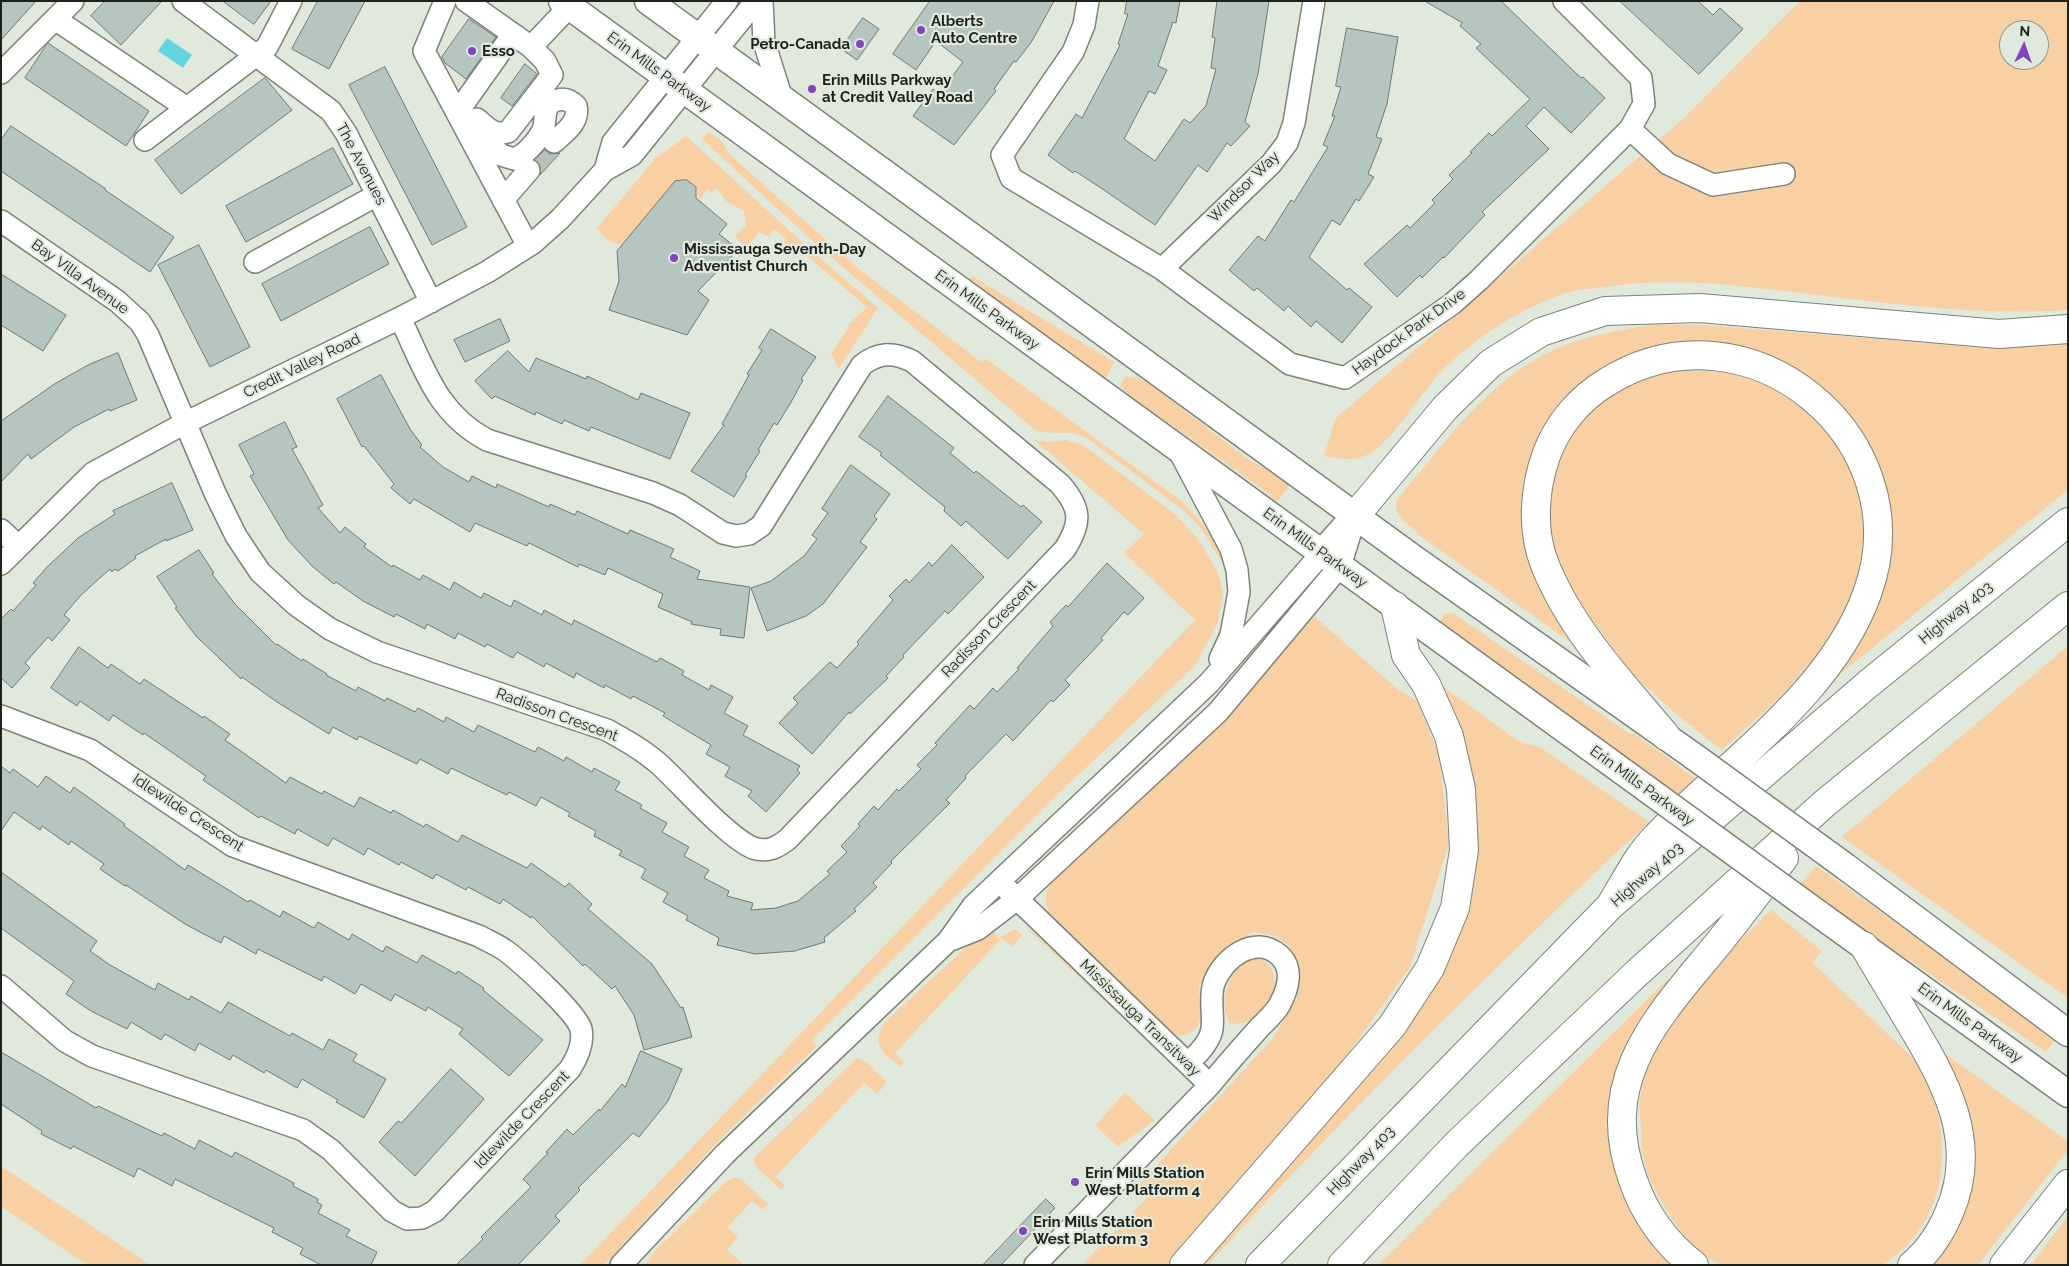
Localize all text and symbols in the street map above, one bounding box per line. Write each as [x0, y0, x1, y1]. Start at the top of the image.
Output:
place label: Alberts Auto Centre [931, 12, 1017, 47]
north arrow [1999, 20, 2049, 70]
text: N [2019, 23, 2030, 39]
marker: Alberts Auto Centre [915, 24, 927, 36]
street label: Erin Mills Parkway [603, 28, 715, 116]
place label: Petro-Canada [750, 35, 850, 53]
marker: Petro-Canada [854, 38, 866, 50]
place label: Esso [482, 42, 515, 60]
marker: Esso [466, 45, 478, 57]
place label: Erin Mills Parkway at Credit Valley Road [822, 71, 973, 106]
marker: Erin Mills Parkway at Credit Valley Road [806, 83, 818, 95]
street label: The Avenues [332, 120, 390, 208]
street label: Windsor Way [1205, 148, 1283, 226]
street label: Bay Villa Avenue [28, 236, 132, 318]
place label: Mississauga Seventh-Day Adventist Church [684, 240, 866, 275]
marker: Mississauga Seventh-Day Adventist Church [668, 252, 680, 264]
street label: Erin Mills Parkway [931, 266, 1043, 354]
street label: Haydock Park Drive [1349, 285, 1469, 379]
street label: Credit Valley Road [241, 330, 363, 402]
street label: Erin Mills Parkway [1259, 504, 1371, 592]
street label: Radisson Crescent [938, 577, 1040, 681]
street label: Highway 403 [1916, 578, 1996, 648]
street label: Radisson Crescent [494, 685, 620, 745]
street label: Erin Mills Parkway [1586, 742, 1698, 830]
street label: Idlewilde Crescent [129, 770, 247, 856]
street label: Highway 403 [1607, 839, 1687, 911]
street label: Mississauga Transitway [1076, 956, 1204, 1080]
street label: Erin Mills Parkway [1914, 979, 2026, 1067]
street label: Idlewilde Crescent [471, 1067, 573, 1173]
street label: Highway 403 [1323, 1123, 1399, 1199]
place label: Erin Mills Station West Platform 4 [1085, 1164, 1205, 1199]
marker: Erin Mills Station West Platform 4 [1069, 1176, 1081, 1188]
place label: Erin Mills Station West Platform 3 [1033, 1213, 1153, 1248]
marker: Erin Mills Station West Platform 3 [1017, 1225, 1029, 1237]

